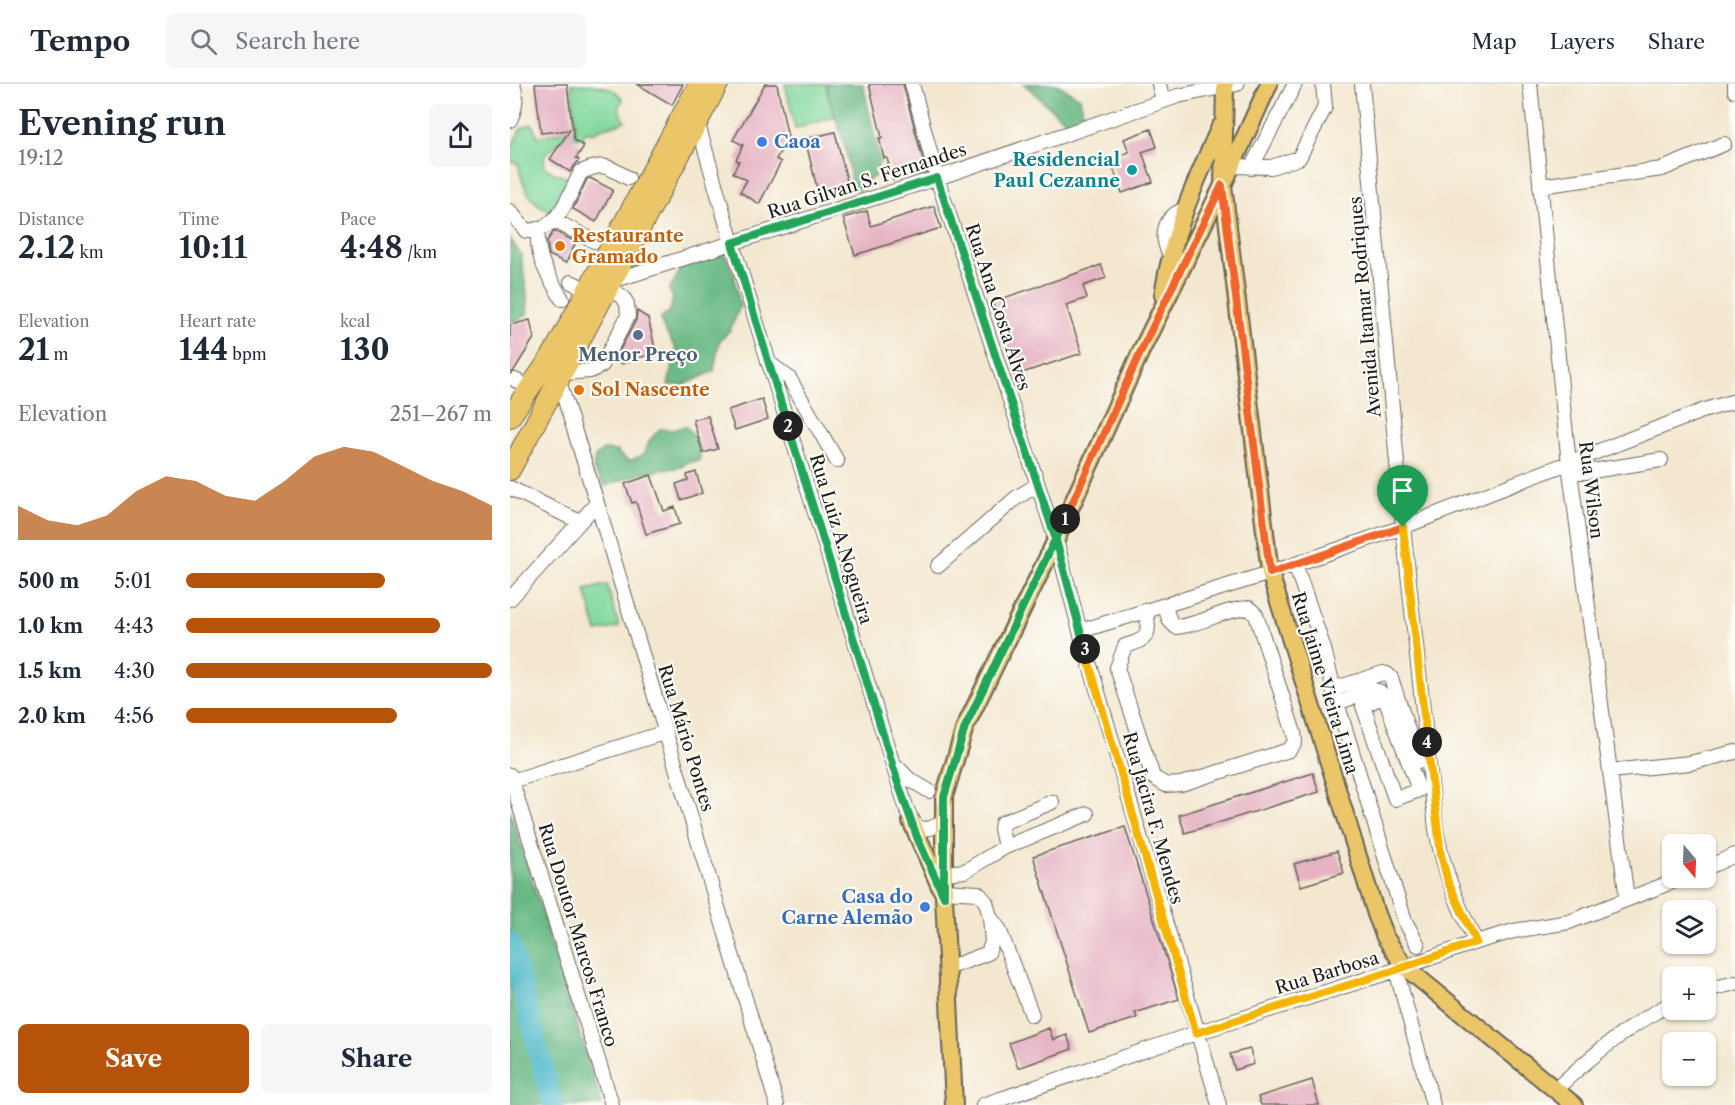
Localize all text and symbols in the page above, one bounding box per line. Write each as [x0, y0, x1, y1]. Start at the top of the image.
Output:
search box [166, 14, 586, 68]
text: Tempo [30, 24, 130, 58]
icon: search [187, 25, 220, 58]
text: Search here [235, 28, 360, 55]
text: Map [1472, 29, 1517, 54]
text: Layers [1550, 29, 1615, 54]
text: Share [1648, 29, 1705, 54]
text: Evening run [18, 103, 226, 144]
button: share [429, 104, 492, 167]
place label: Caoa [774, 131, 821, 153]
marker: Caoa [755, 135, 769, 149]
street label: Rua Gilvan S. Fernandes [765, 138, 969, 224]
text: 19:12 [18, 146, 64, 170]
place label: Residencial Paul Cezanne [994, 149, 1120, 192]
marker: Residencial Paul Cezanne [1125, 163, 1139, 177]
street label: Avenida Itamar Rodriques [1344, 196, 1386, 419]
text: Distance [18, 209, 84, 229]
text: Time [179, 209, 219, 229]
text: Pace [340, 209, 376, 229]
street label: Rua Ana Costa Alves [961, 221, 1035, 393]
place label: Restaurante Gramado [572, 225, 684, 268]
text: 2.12 [18, 229, 75, 266]
text: 10:11 [179, 229, 247, 266]
text: 4:48 [340, 229, 403, 266]
marker: Restaurante Gramado [553, 239, 567, 253]
text: km [75, 242, 104, 262]
text: /km [403, 242, 437, 262]
text: Elevation [18, 311, 89, 331]
text: Heart rate [179, 311, 256, 331]
text: kcal [340, 311, 370, 331]
marker: Menor Preço [631, 328, 645, 342]
text: 21 [18, 331, 49, 368]
text: 144 [179, 331, 228, 368]
text: 130 [340, 331, 390, 368]
text: m [49, 344, 68, 364]
text: bpm [228, 344, 267, 364]
place label: Menor Preço [578, 344, 698, 366]
place label: Sol Nascente [591, 379, 710, 401]
marker: Sol Nascente [572, 383, 586, 397]
text: Elevation [18, 402, 107, 426]
text: 251–267 m [390, 402, 492, 426]
pin: 2 [773, 411, 803, 441]
text: 2 [783, 416, 793, 436]
street label: Rua Wilson [1574, 440, 1608, 540]
street label: Rua Luiz A.Nogueira [805, 451, 877, 627]
pin [1377, 465, 1428, 527]
icon: arrive [1386, 474, 1419, 507]
pin: 1 [1050, 504, 1080, 534]
text: 1 [1061, 509, 1069, 529]
text: 500 m [18, 569, 79, 593]
text: 5:01 [114, 569, 152, 593]
street label: Rua Jaime Vieira Lima [1287, 589, 1363, 777]
text: 1.0 km [18, 614, 83, 638]
text: 4:43 [114, 614, 154, 638]
pin: 3 [1070, 634, 1100, 664]
text: 3 [1080, 639, 1090, 659]
text: 1.5 km [18, 659, 82, 683]
text: 4:30 [114, 659, 155, 683]
street label: Rua Mário Pontes [653, 662, 719, 814]
text: 2.0 km [18, 704, 86, 728]
text: 4:56 [114, 704, 154, 728]
pin: 4 [1412, 727, 1442, 757]
street label: Rua Jacira F. Mendes [1118, 729, 1188, 907]
text: 4 [1422, 732, 1432, 752]
street label: Rua Doutor Marcos Franco [533, 820, 623, 1050]
north arrow [1662, 834, 1716, 888]
map controls [1662, 834, 1716, 1086]
place label: Casa do Carne Alemão [782, 886, 913, 929]
marker: Casa do Carne Alemão [918, 900, 932, 914]
button: layers [1662, 900, 1716, 954]
street label: Rua Barbosa [1273, 947, 1382, 999]
button: + [1662, 966, 1716, 1020]
button: Save [18, 1024, 249, 1093]
button: Share [261, 1024, 492, 1093]
button: − [1662, 1032, 1716, 1086]

